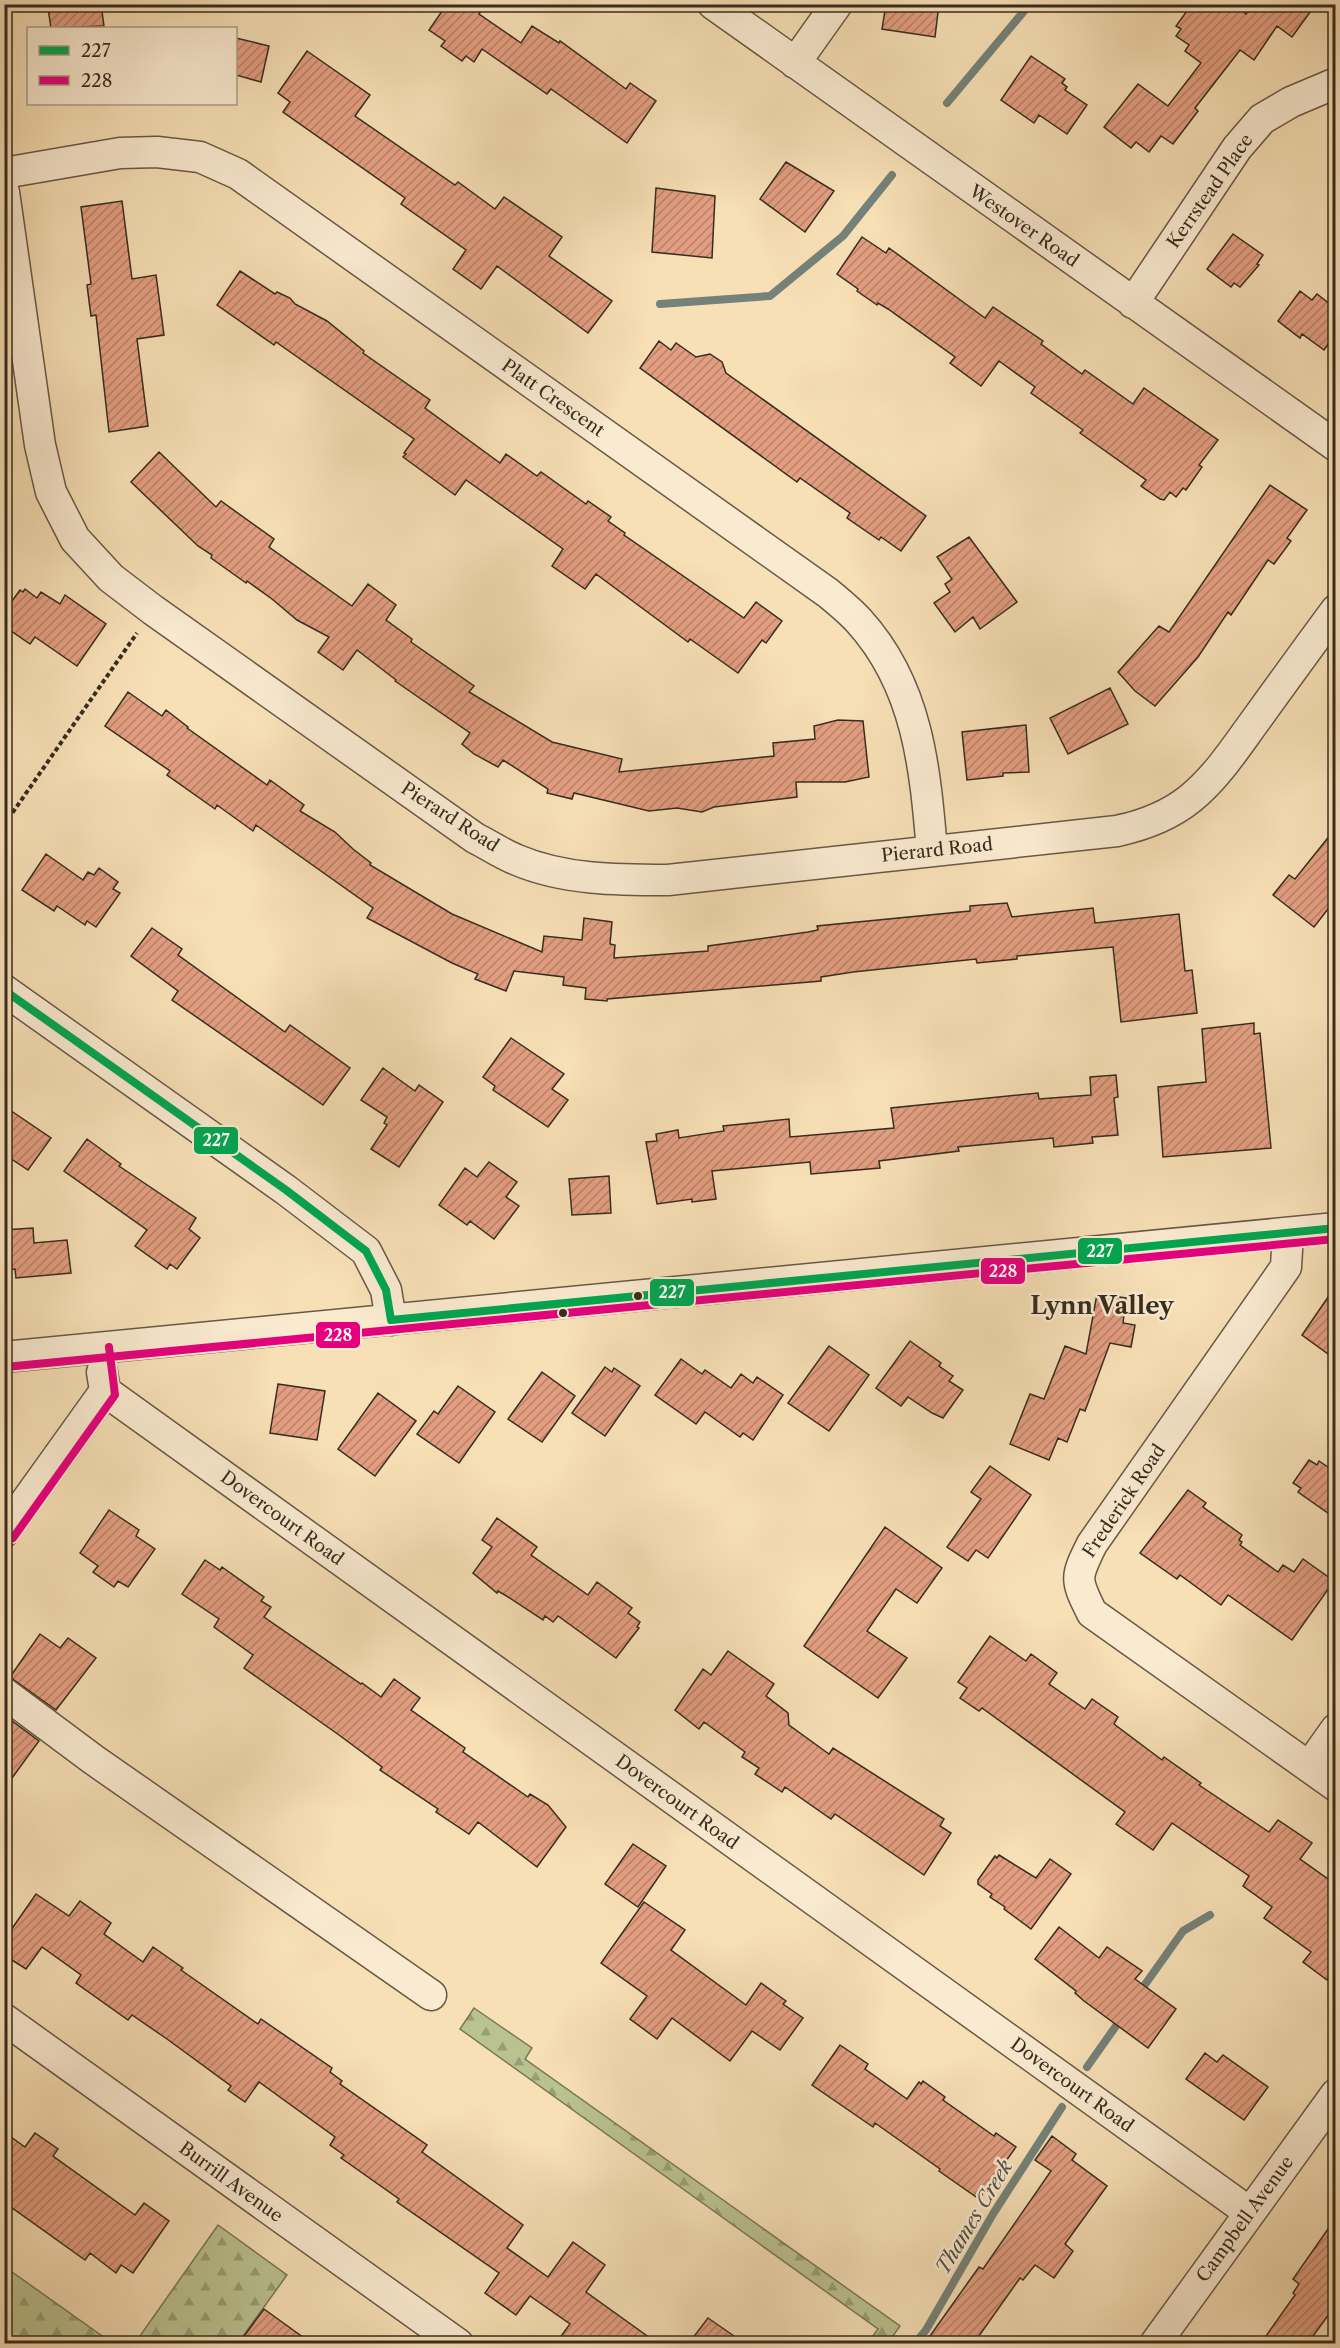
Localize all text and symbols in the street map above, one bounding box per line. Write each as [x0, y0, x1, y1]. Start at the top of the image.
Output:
legend [27, 27, 237, 105]
text: 227 [81, 40, 111, 62]
text: 228 [81, 70, 112, 92]
street label: Kerrstead Place [1162, 130, 1258, 252]
street label: Westover Road [964, 179, 1083, 272]
street label: Platt Crescent [497, 354, 609, 442]
street label: Pierard Road [397, 777, 503, 857]
street label: Pierard Road [880, 833, 994, 867]
line badge: 227 [193, 1126, 239, 1155]
text: 227 [202, 1130, 230, 1150]
line badge: 227 [1077, 1237, 1123, 1265]
text: 227 [1086, 1241, 1114, 1261]
line badge: 228 [980, 1257, 1026, 1285]
text: 228 [989, 1261, 1018, 1281]
line badge: 227 [649, 1278, 695, 1307]
text: 227 [658, 1282, 686, 1302]
unlabelled marker [632, 1290, 644, 1302]
district label: Lynn Valley [1030, 1291, 1175, 1320]
unlabelled marker [557, 1307, 569, 1319]
line badge: 228 [315, 1321, 361, 1349]
text: 228 [324, 1325, 353, 1345]
street label: Frederick Road [1078, 1440, 1170, 1562]
street label: Dovercourt Road [216, 1466, 348, 1570]
street label: Dovercourt Road [611, 1750, 743, 1854]
street label: Dovercourt Road [1006, 2033, 1138, 2137]
street label: Burrill Avenue [175, 2137, 287, 2227]
street label: Campbell Avenue [1192, 2151, 1298, 2287]
water label: Thames Creek [931, 2155, 1018, 2278]

